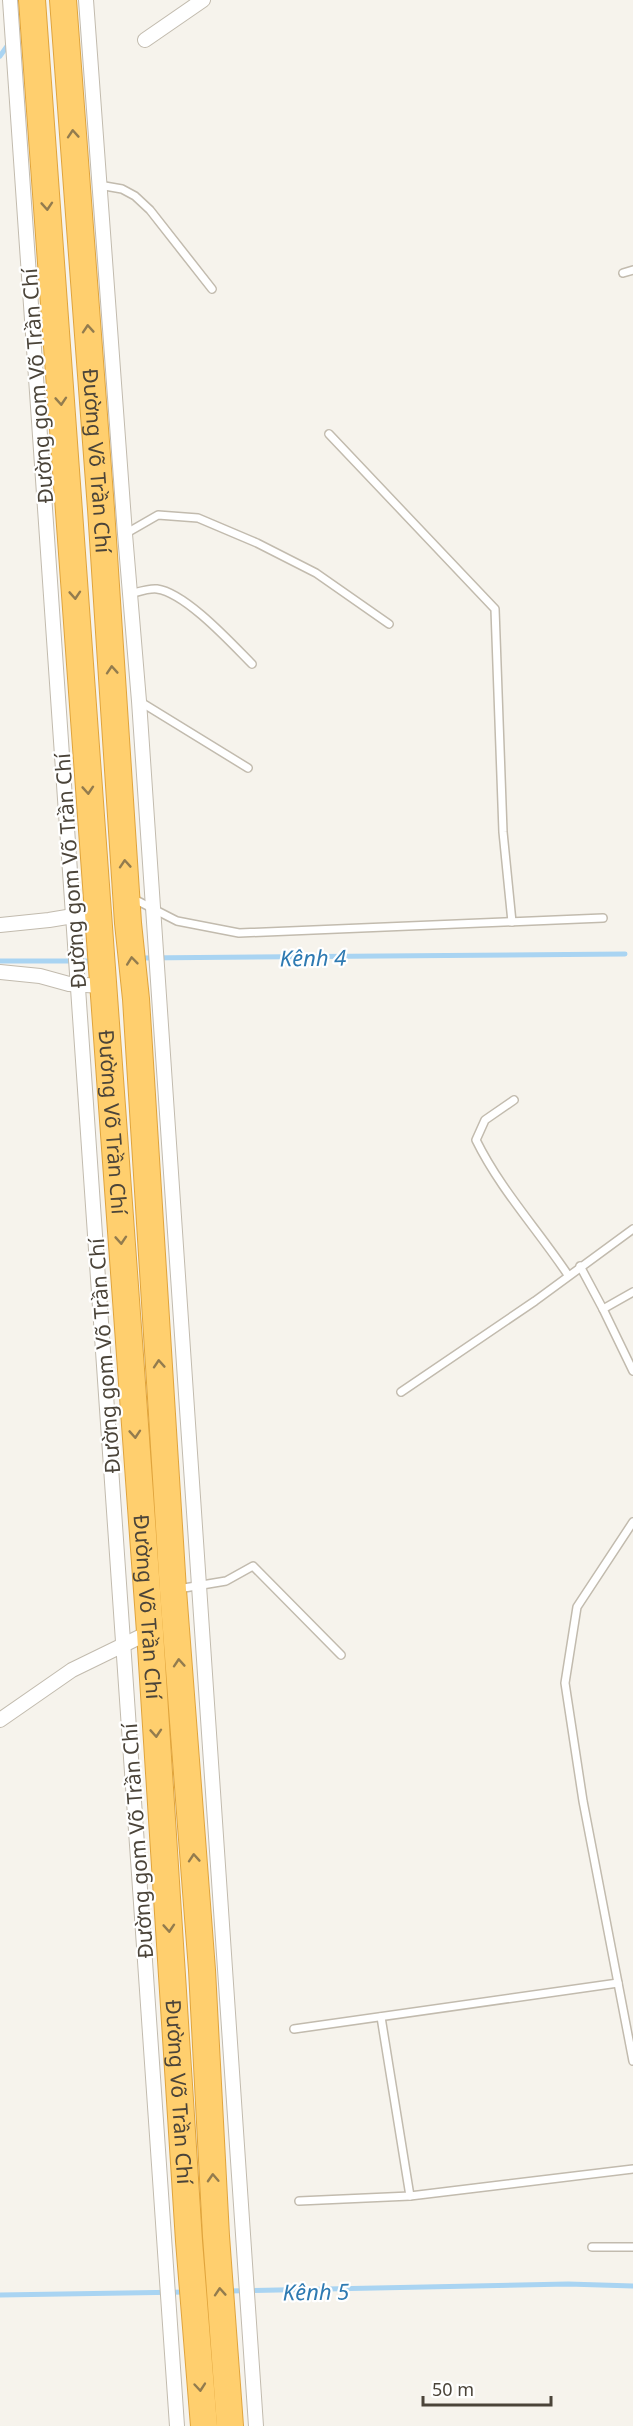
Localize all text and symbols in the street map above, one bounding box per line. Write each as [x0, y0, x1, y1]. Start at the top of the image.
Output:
one-way arrow [67, 130, 80, 139]
one-way arrow [41, 202, 54, 211]
street label: Đường gom Võ Trần Chí [15, 267, 59, 504]
one-way arrow [82, 324, 95, 333]
street label: Đường Võ Trần Chí [77, 367, 118, 554]
one-way arrow [55, 396, 68, 405]
one-way arrow [68, 591, 81, 600]
one-way arrow [105, 665, 118, 674]
street label: Đường gom Võ Trần Chí [48, 752, 92, 989]
one-way arrow [81, 785, 94, 794]
one-way arrow [119, 860, 132, 869]
water label: Kênh 4 [279, 941, 347, 973]
one-way arrow [126, 956, 139, 965]
street label: Đường Võ Trần Chí [92, 1029, 134, 1216]
one-way arrow [114, 1235, 127, 1244]
street label: Đường gom Võ Trần Chí [82, 1237, 126, 1474]
one-way arrow [152, 1359, 165, 1368]
one-way arrow [128, 1430, 141, 1439]
street label: Đường Võ Trần Chí [128, 1514, 168, 1701]
one-way arrow [172, 1659, 185, 1668]
street label: Đường gom Võ Trần Chí [115, 1722, 159, 1959]
one-way arrow [150, 1729, 163, 1738]
one-way arrow [188, 1853, 201, 1862]
one-way arrow [162, 1924, 175, 1933]
street label: Đường Võ Trần Chí [160, 1999, 199, 2186]
one-way arrow [207, 2173, 220, 2182]
water label: Kênh 5 [282, 2275, 350, 2307]
one-way arrow [213, 2288, 226, 2297]
scale bar [423, 2369, 550, 2407]
text: 50 m [432, 2377, 474, 2401]
one-way arrow [194, 2382, 207, 2391]

